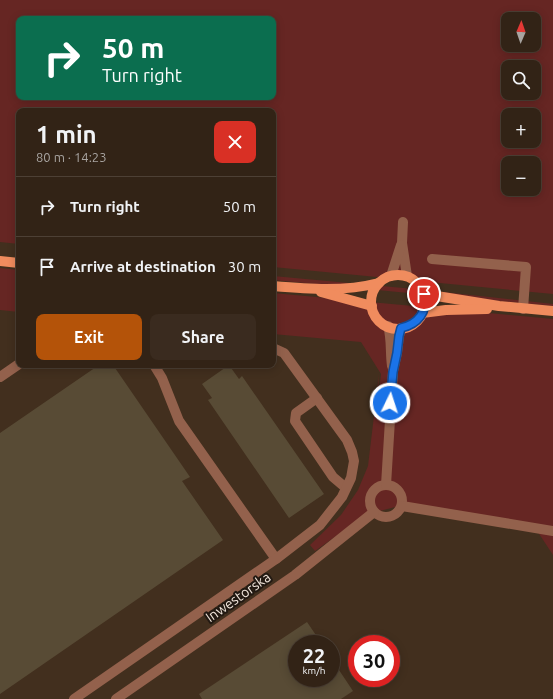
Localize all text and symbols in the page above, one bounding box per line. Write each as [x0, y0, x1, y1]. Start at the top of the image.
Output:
north arrow [501, 12, 541, 52]
map controls [501, 12, 541, 196]
icon: right [36, 32, 88, 84]
text: 50 m [102, 32, 164, 63]
button: search [501, 60, 541, 100]
text: Turn right [102, 65, 182, 85]
button: + [501, 108, 541, 148]
text: 1 min [36, 121, 97, 148]
button: close [214, 121, 256, 163]
text: 80 m · 14:23 [36, 150, 107, 164]
button: − [501, 156, 541, 196]
icon: right [36, 196, 58, 218]
text: Turn right [70, 198, 140, 215]
text: 50 m [223, 198, 256, 215]
icon: arrive [36, 256, 58, 278]
text: Arrive at destination [70, 258, 216, 275]
text: 30 m [228, 258, 261, 275]
pin [407, 277, 441, 311]
icon: arrive [413, 283, 435, 305]
button: Exit [36, 314, 142, 360]
button: Share [150, 314, 256, 360]
position arrow [369, 382, 411, 424]
street label: Inwestorska [202, 569, 274, 625]
speed limit sign: 30 [348, 635, 400, 687]
text: 22 [303, 644, 325, 667]
text: km/h [302, 665, 326, 676]

